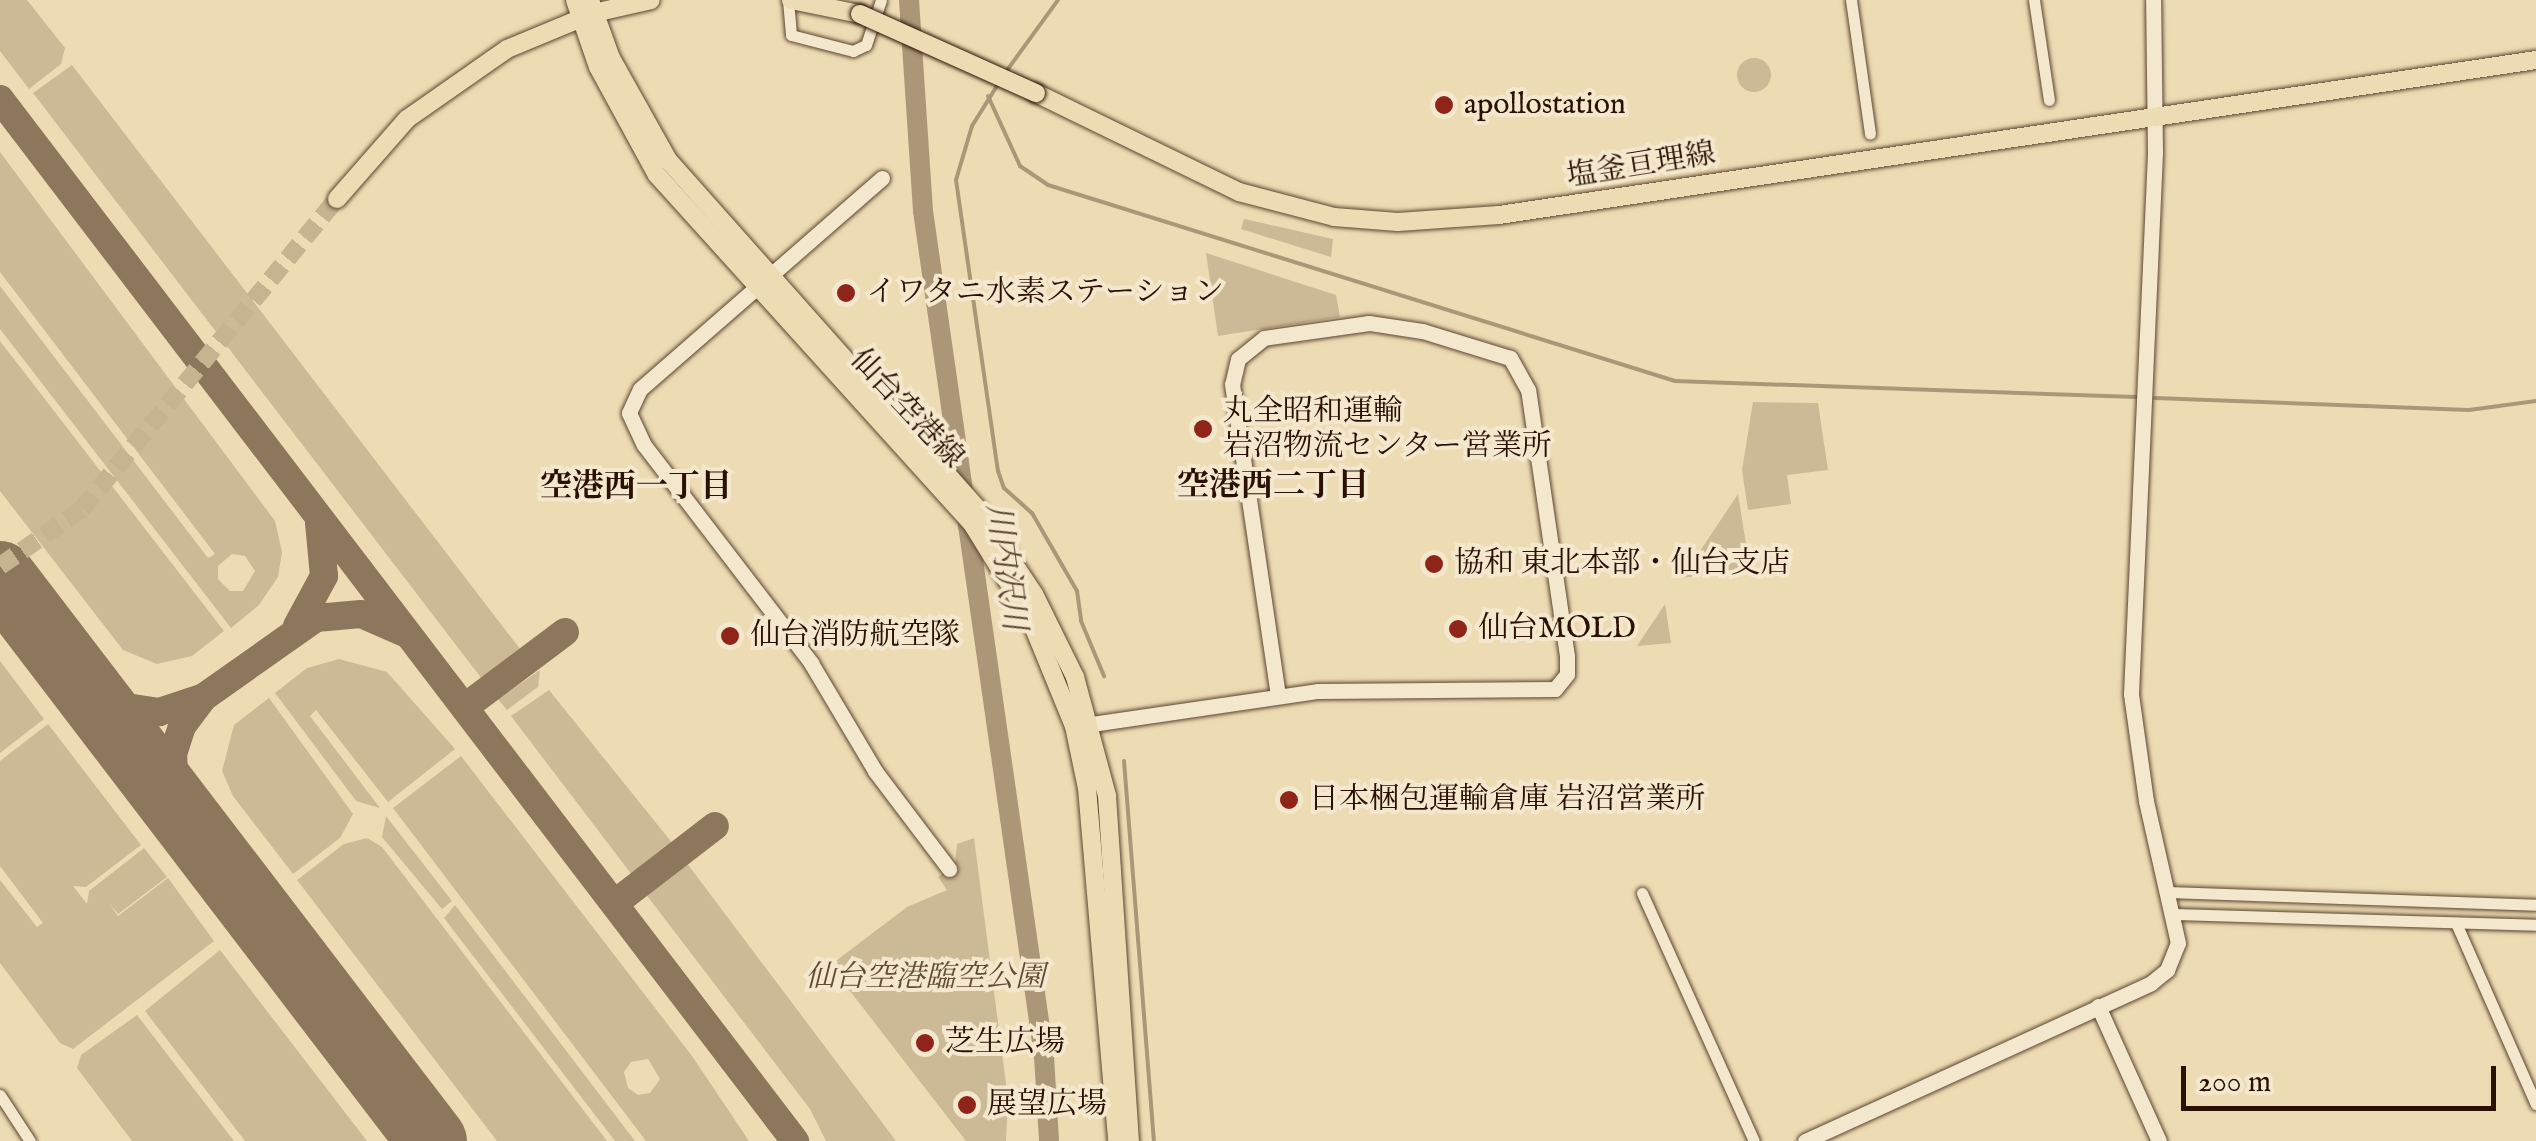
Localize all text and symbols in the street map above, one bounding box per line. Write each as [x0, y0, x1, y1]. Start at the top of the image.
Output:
place label: apollostation [1464, 87, 1626, 123]
marker: apollostation [1433, 94, 1455, 116]
street label: 塩釜亘理線 [1564, 136, 1718, 196]
place label: イワタニ水素ステーション [866, 275, 1226, 311]
marker: イワタニ水素ステーション [835, 282, 857, 304]
street label: 仙台空港線 [842, 342, 970, 476]
place label: 丸全昭和運輸 岩沼物流センター営業所 [1223, 394, 1553, 464]
marker: 丸全昭和運輸 岩沼物流センター営業所 [1192, 418, 1214, 440]
district label: 空港西二丁目 [1177, 468, 1369, 506]
district label: 空港西一丁目 [540, 469, 732, 507]
water label: 川内沢川 [976, 501, 1032, 633]
place label: 協和 東北本部・仙台支店 [1454, 546, 1791, 582]
marker: 協和 東北本部・仙台支店 [1423, 553, 1445, 575]
place label: 仙台MOLD [1478, 611, 1636, 647]
place label: 仙台消防航空隊 [750, 618, 960, 654]
marker: 仙台MOLD [1447, 618, 1469, 640]
marker: 仙台消防航空隊 [719, 625, 741, 647]
place label: 日本梱包運輸倉庫 岩沼営業所 [1309, 782, 1706, 818]
marker: 日本梱包運輸倉庫 岩沼営業所 [1278, 789, 1300, 811]
park label: 仙台空港臨空公園 [805, 960, 1045, 996]
place label: 芝生広場 [945, 1025, 1065, 1061]
marker: 芝生広場 [914, 1032, 936, 1054]
scale bar [2186, 1046, 2501, 1108]
text: 200 m [2198, 1064, 2271, 1102]
place label: 展望広場 [987, 1087, 1107, 1123]
marker: 展望広場 [956, 1094, 978, 1116]

